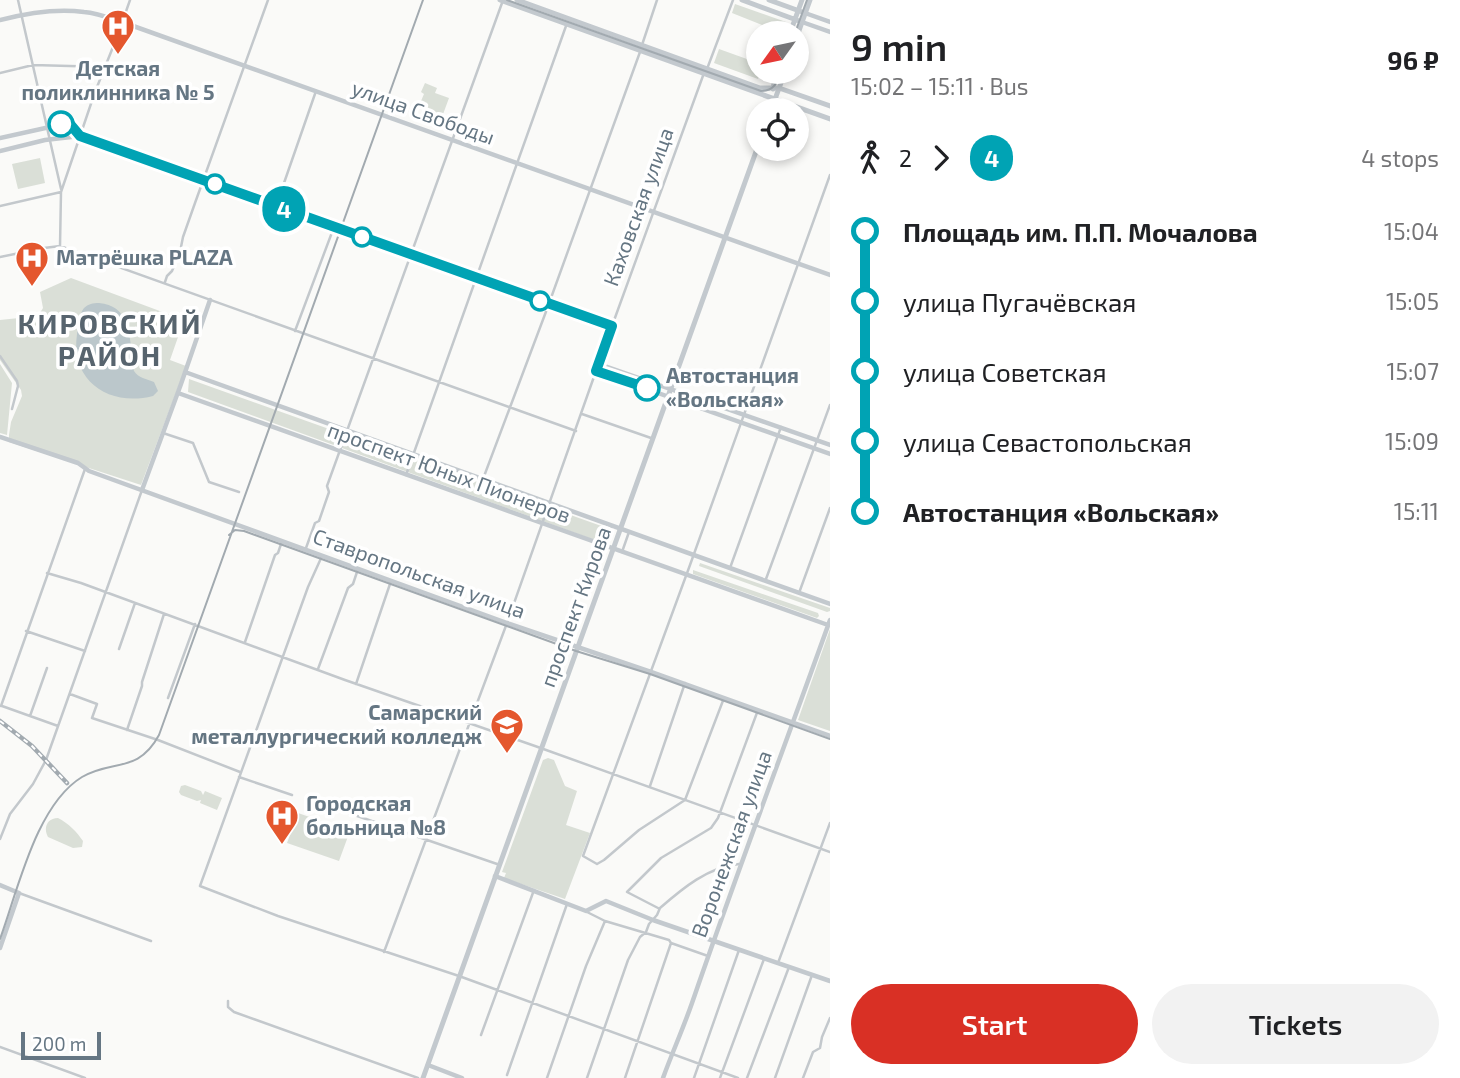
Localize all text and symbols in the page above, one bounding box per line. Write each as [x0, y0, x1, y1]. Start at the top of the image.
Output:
hospital icon: Детская поликлинника № 5 [99, 7, 137, 56]
north arrow [746, 21, 808, 84]
map controls [746, 21, 809, 161]
text: 9 min [851, 23, 947, 69]
text: 96 ₽ [1387, 44, 1439, 75]
place label: Детская поликлинника № 5 [21, 55, 215, 104]
text: 15:02 – 15:11 · Bus [851, 72, 1029, 100]
street label: улица Свободы [348, 74, 498, 150]
button: locate [746, 98, 809, 161]
unlabelled marker [48, 111, 74, 137]
street label: Каховская улица [597, 124, 679, 289]
icon: walk [851, 139, 889, 177]
icon: forward [922, 139, 960, 177]
text: 4 [984, 143, 999, 172]
text: 2 [899, 144, 912, 172]
text: 4 stops [1361, 144, 1439, 172]
unlabelled marker [205, 174, 225, 194]
line badge: 4 [261, 186, 307, 232]
text: 4 [276, 194, 292, 223]
text: Площадь им. П.П. Мочалова [903, 216, 1258, 247]
text: 15:04 [1384, 217, 1439, 245]
unlabelled marker [352, 227, 372, 247]
hospital icon: Матрёшка PLAZA [13, 239, 51, 288]
place label: Матрёшка PLAZA [56, 244, 233, 269]
text: улица Пугачёвская [903, 286, 1136, 317]
text: 15:05 [1386, 287, 1439, 315]
unlabelled marker [530, 291, 550, 311]
district label: КИРОВСКИЙ РАЙОН [18, 306, 202, 372]
text: улица Советская [903, 356, 1107, 387]
text: 15:07 [1386, 357, 1439, 385]
place label: Автостанция «Вольская» [666, 362, 799, 411]
marker: Автостанция «Вольская» [634, 375, 660, 401]
street label: проспект Юных Пионеров [325, 416, 574, 527]
text: улица Севастопольская [903, 426, 1192, 457]
text: 15:09 [1385, 427, 1439, 455]
text: Автостанция «Вольская» [903, 496, 1219, 527]
text: 15:11 [1394, 497, 1439, 525]
street label: Ставропольская улица [310, 523, 529, 624]
street label: проспект Кирова [534, 523, 615, 690]
place label: Самарский металлургический колледж [191, 699, 482, 748]
school or university icon: Самарский металлургический колледж [488, 706, 526, 755]
street label: Воронежская улица [685, 747, 777, 941]
place label: Городская больница №8 [306, 790, 446, 839]
hospital icon: Городская больница №8 [263, 797, 301, 846]
button: Start [851, 984, 1138, 1064]
button: Tickets [1152, 984, 1439, 1064]
scale bar [21, 1029, 102, 1061]
text: 200 m [32, 1032, 86, 1055]

